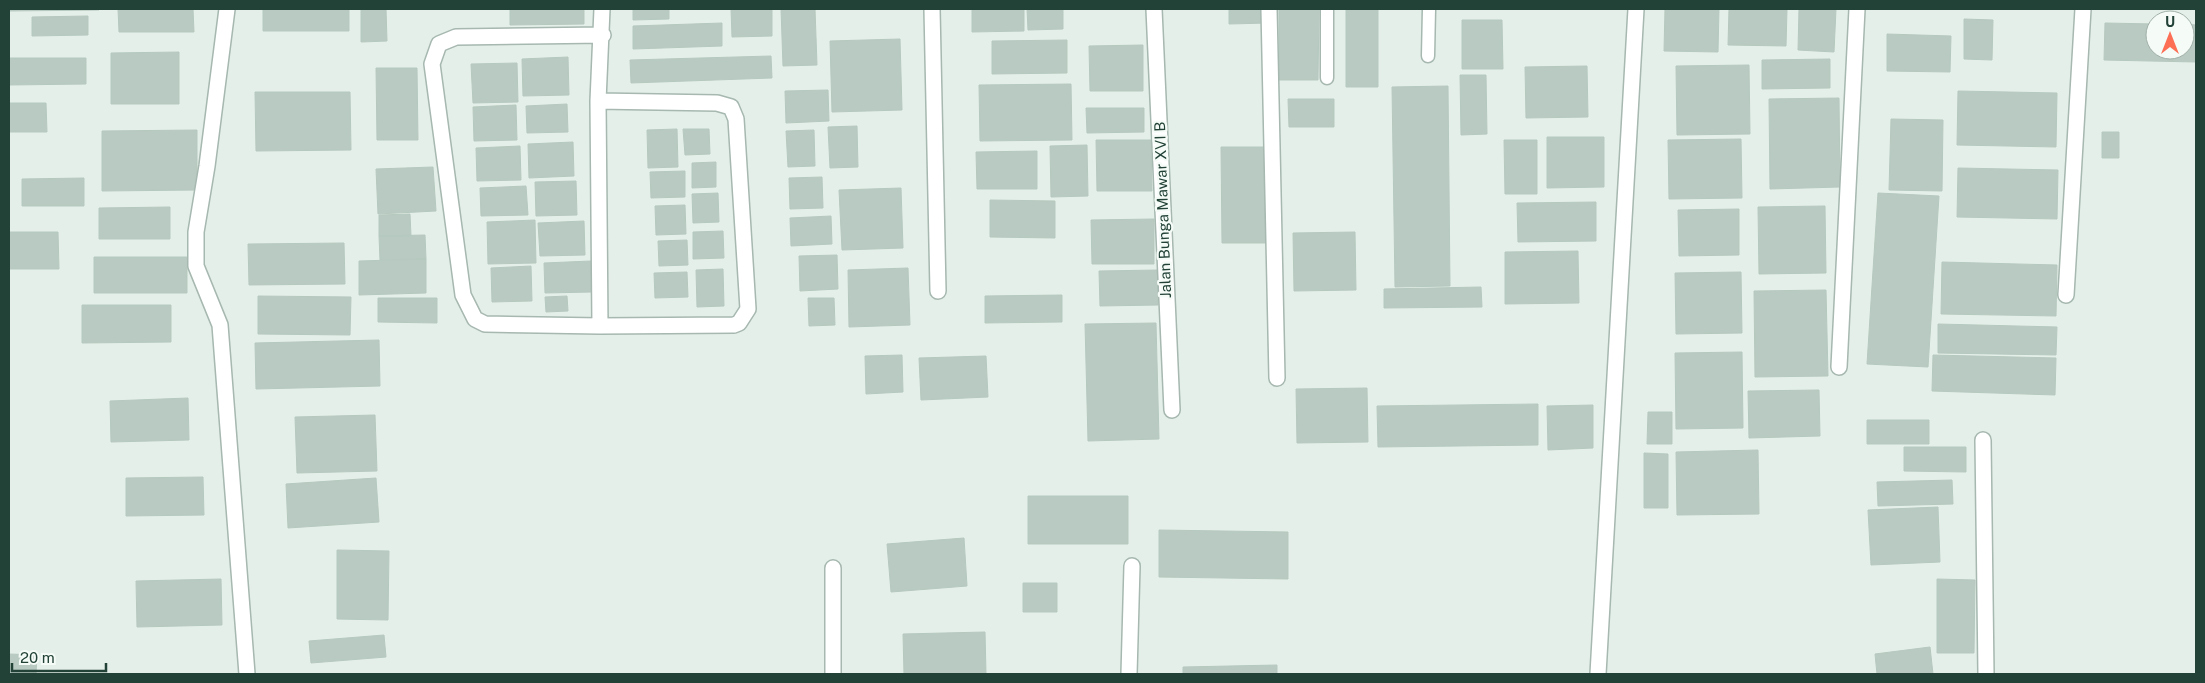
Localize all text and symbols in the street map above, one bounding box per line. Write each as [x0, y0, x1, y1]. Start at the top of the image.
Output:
north arrow [2145, 10, 2195, 60]
text: U [2165, 14, 2175, 30]
street label: Jalan Bunga Mawar XVI B [1151, 121, 1174, 299]
scale bar [12, 640, 106, 672]
text: 20 m [20, 649, 55, 666]

